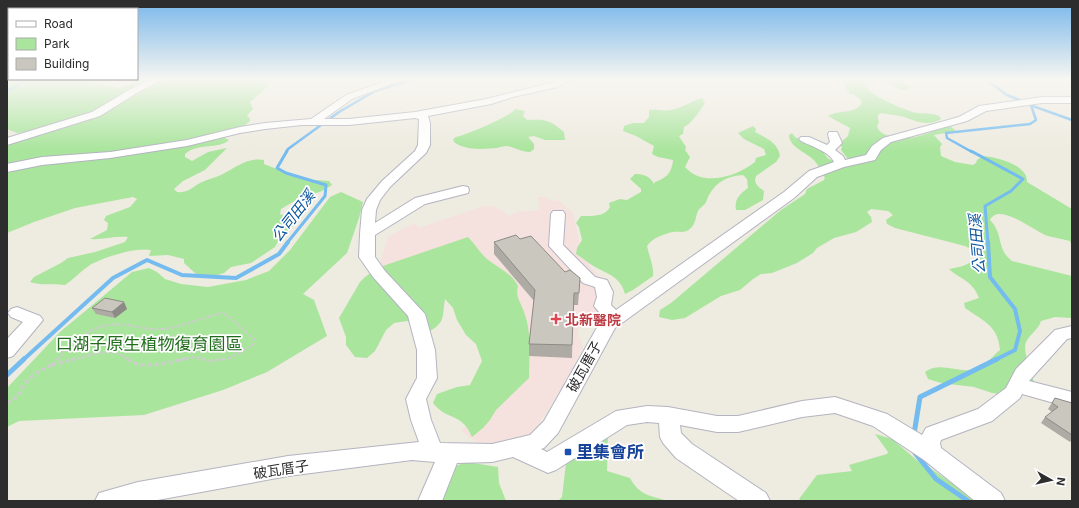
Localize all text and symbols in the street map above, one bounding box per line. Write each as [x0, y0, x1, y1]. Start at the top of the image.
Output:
legend [8, 8, 138, 80]
text: Road [44, 16, 73, 31]
text: Park [44, 36, 70, 51]
text: Building [44, 56, 89, 71]
water label: 公司田溪 [267, 185, 320, 245]
water label: 公司田溪 [965, 211, 989, 275]
place label: 北新醫院 [565, 311, 621, 328]
marker: 北新醫院 [550, 313, 562, 325]
park label: 口湖子原生植物復育園區 [56, 334, 243, 354]
street label: 破瓦厝子 [563, 337, 605, 395]
place label: 里集會所 [576, 442, 644, 462]
marker: 里集會所 [563, 447, 573, 457]
street label: 破瓦厝子 [252, 456, 310, 482]
north arrow [1031, 460, 1071, 500]
text: N [1053, 476, 1068, 487]

